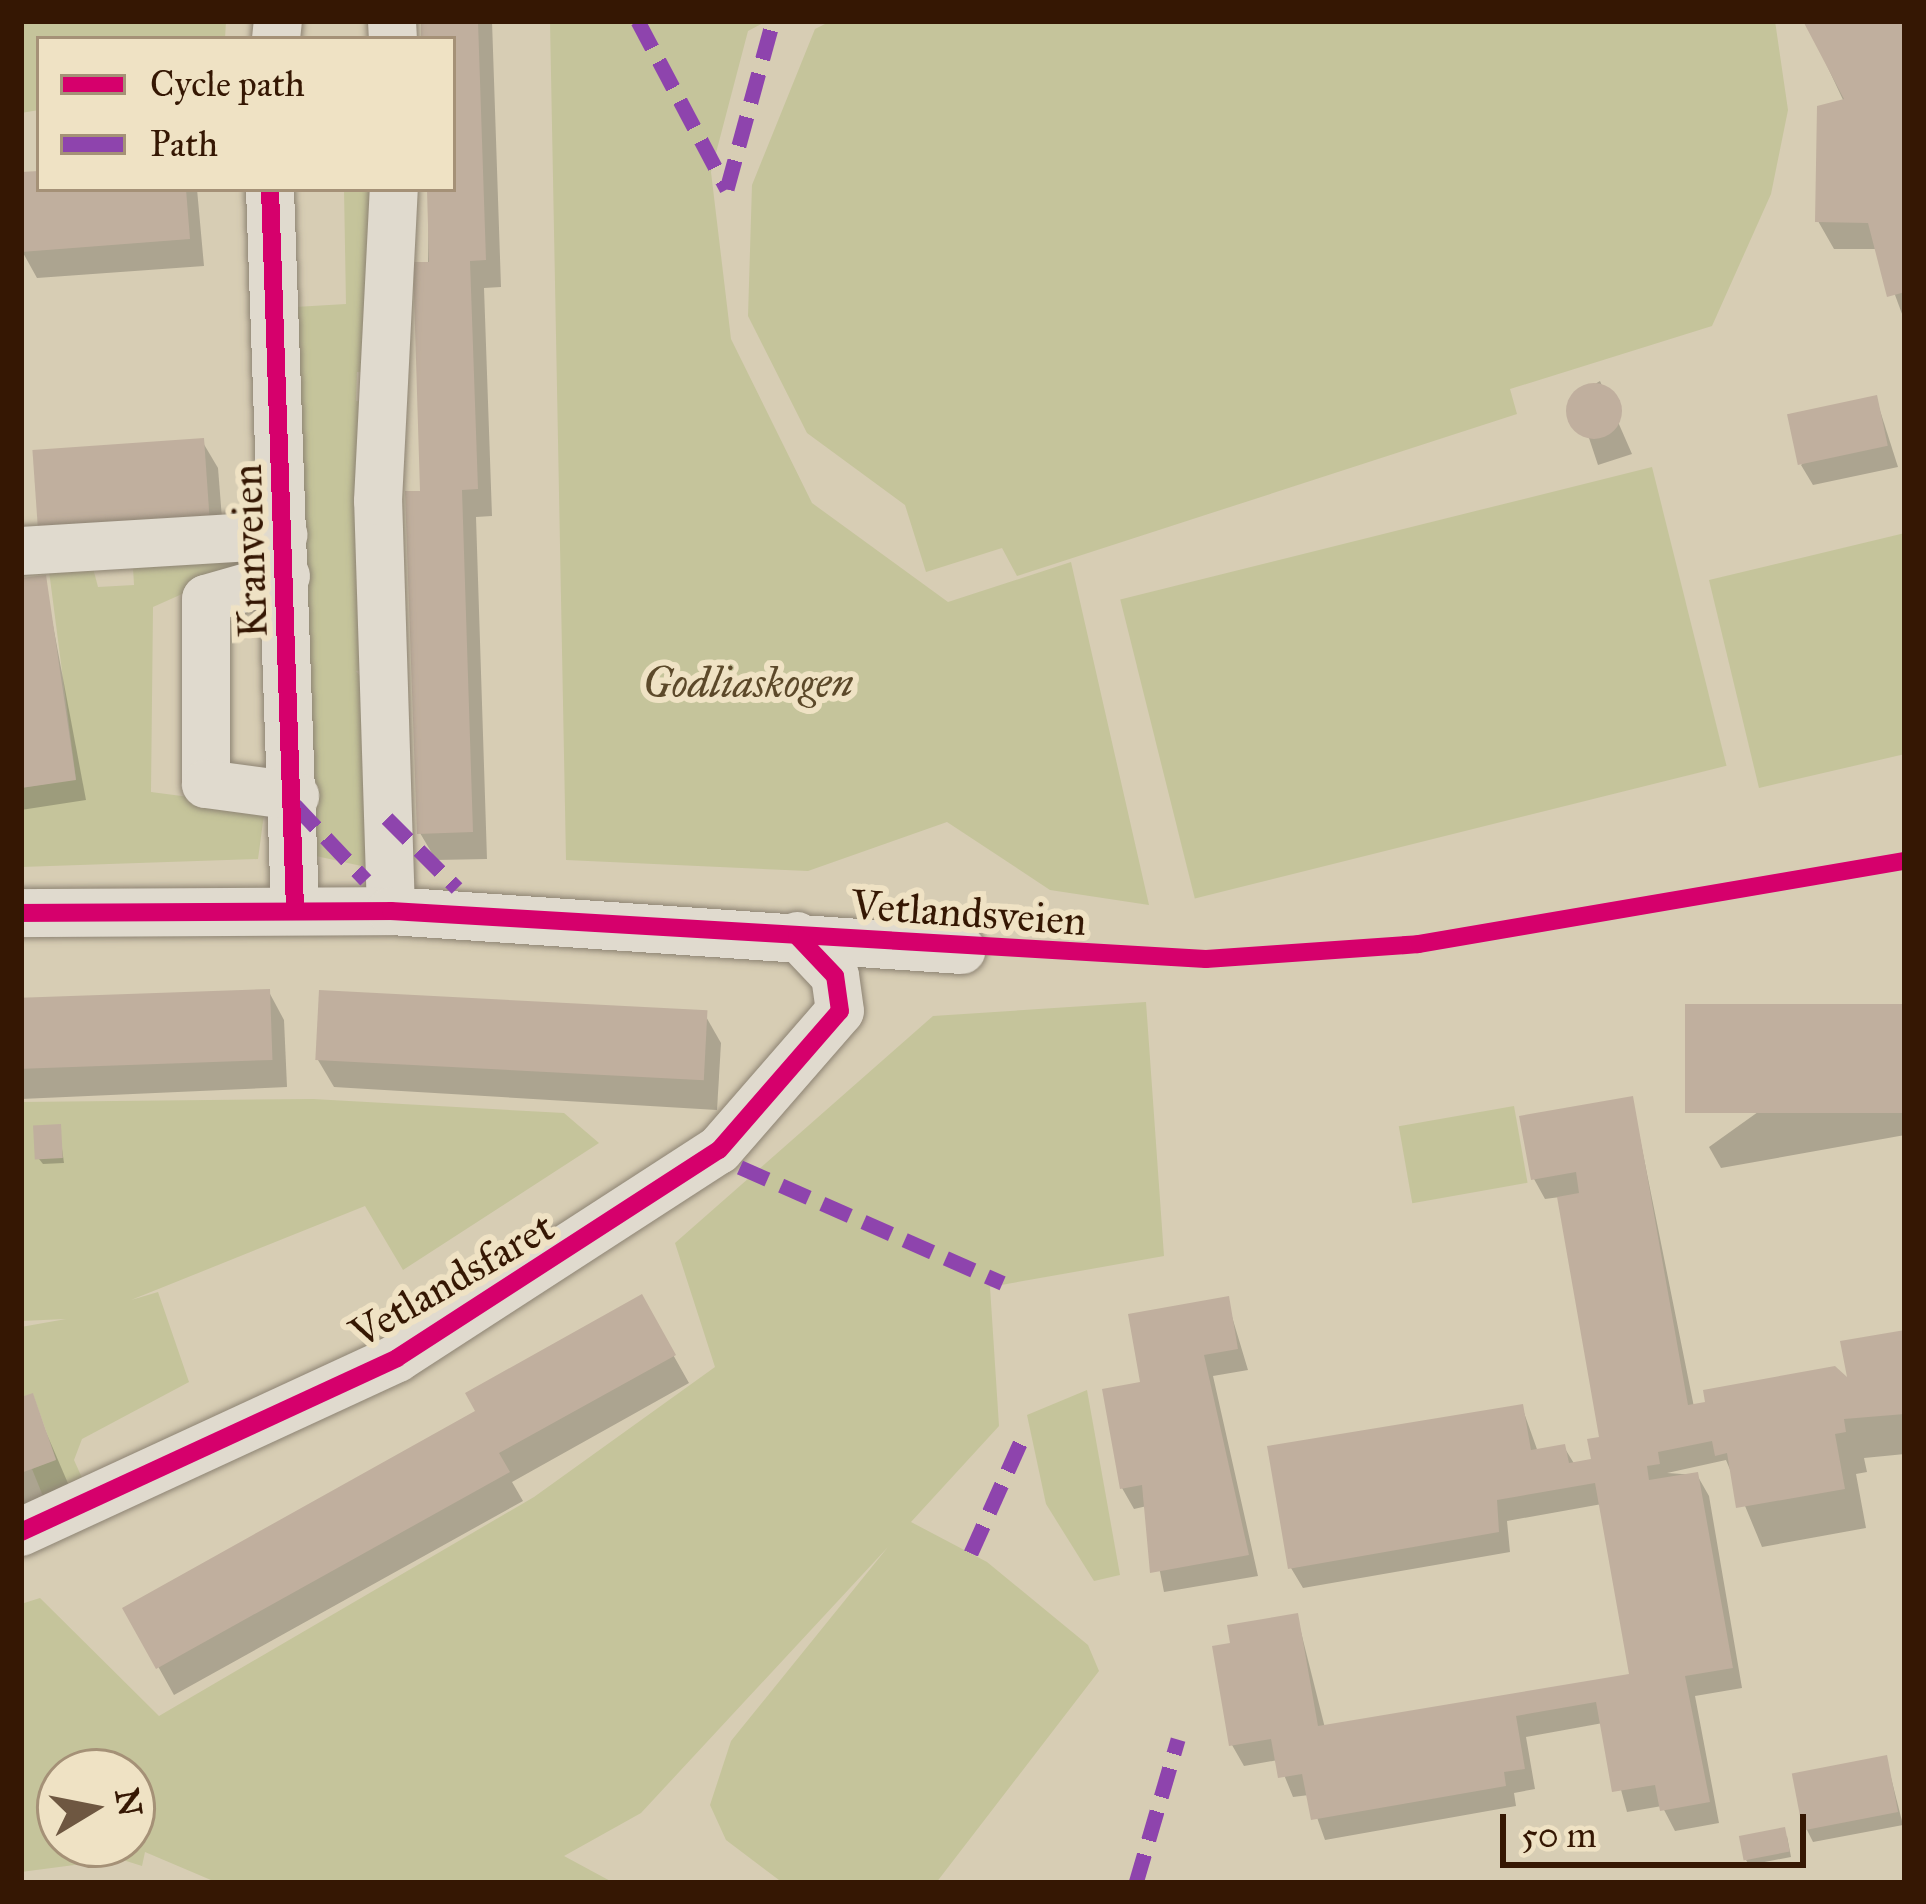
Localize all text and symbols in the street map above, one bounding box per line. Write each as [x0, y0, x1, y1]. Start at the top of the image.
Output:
legend [36, 36, 456, 192]
text: Cycle path [150, 62, 305, 106]
text: Path [150, 122, 218, 166]
street label: Kranveien [222, 463, 278, 639]
park label: Godliaskogen [643, 658, 853, 708]
street label: Vetlandsveien [850, 880, 1088, 946]
street label: Vetlandsfaret [341, 1202, 563, 1358]
north arrow [36, 1748, 156, 1868]
text: N [106, 1785, 151, 1820]
scale bar [1506, 1790, 1812, 1864]
text: 50 m [1521, 1813, 1597, 1857]

